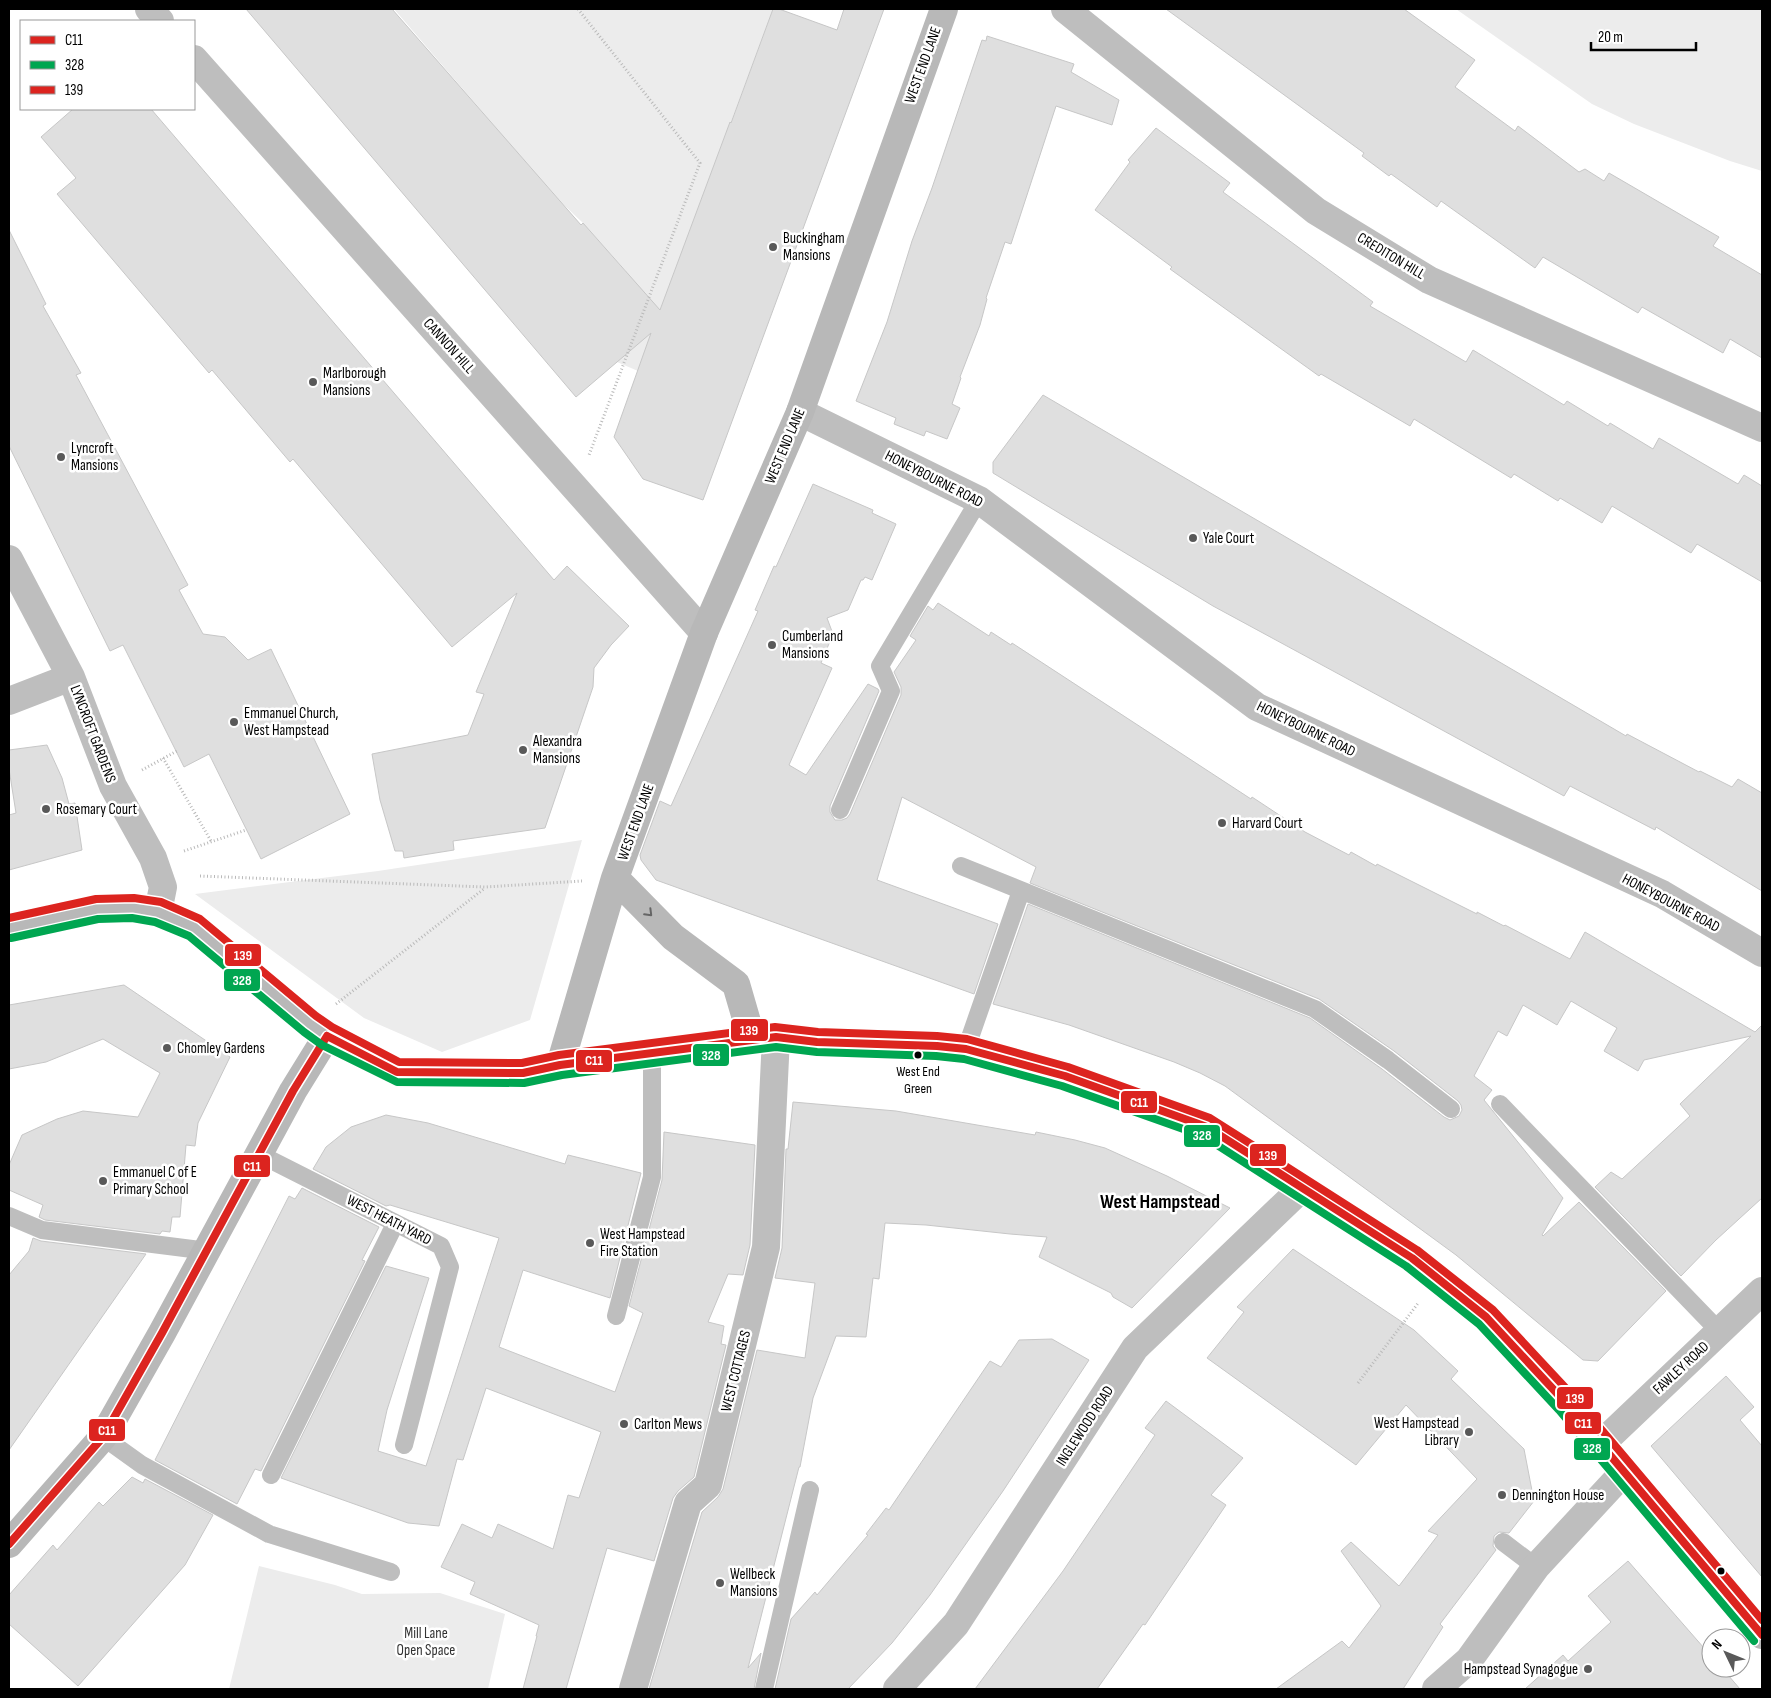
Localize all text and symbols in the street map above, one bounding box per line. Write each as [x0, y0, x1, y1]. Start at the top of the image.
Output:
legend [20, 20, 195, 110]
scale bar [1591, 20, 1696, 52]
street label: WEST END LANE [900, 24, 946, 106]
text: 20 m [1598, 28, 1623, 47]
text: C11 [65, 31, 84, 50]
text: 328 [65, 56, 84, 75]
text: 139 [65, 81, 83, 100]
street label: CREDITON HILL [1354, 228, 1429, 284]
place label: Buckingham Mansions [783, 229, 845, 265]
marker: Buckingham Mansions [767, 241, 779, 253]
street label: CANNON HILL [419, 314, 479, 378]
place label: Marlborough Mansions [323, 364, 386, 400]
marker: Marlborough Mansions [307, 376, 319, 388]
street label: WEST END LANE [761, 405, 809, 487]
place label: Lyncroft Mansions [71, 439, 118, 475]
street label: HONEYBOURNE ROAD [882, 446, 986, 512]
marker: Lyncroft Mansions [55, 451, 67, 463]
place label: Yale Court [1203, 529, 1255, 548]
marker: Yale Court [1187, 532, 1199, 544]
place label: Cumberland Mansions [782, 627, 843, 663]
marker: Cumberland Mansions [766, 639, 778, 651]
street label: LYNCROFT GARDENS [66, 683, 120, 785]
street label: HONEYBOURNE ROAD [1253, 697, 1359, 761]
place label: Emmanuel Church, West Hampstead [244, 704, 339, 740]
marker: Emmanuel Church, West Hampstead [228, 716, 240, 728]
place label: Alexandra Mansions [532, 732, 582, 768]
marker: Alexandra Mansions [517, 744, 529, 756]
street label: WEST END LANE [613, 781, 659, 863]
place label: Rosemary Court [56, 800, 138, 819]
marker: Rosemary Court [40, 803, 52, 815]
place label: Harvard Court [1232, 814, 1303, 833]
marker: Harvard Court [1216, 817, 1228, 829]
street label: HONEYBOURNE ROAD [1619, 869, 1723, 937]
one-way arrow [644, 907, 653, 916]
line badge: 139 [224, 943, 262, 967]
text: 139 [234, 947, 253, 964]
line badge: 328 [223, 968, 261, 992]
text: 328 [232, 972, 252, 989]
line badge: 139 [730, 1018, 769, 1042]
text: 139 [740, 1022, 759, 1039]
place label: Chomley Gardens [177, 1039, 265, 1058]
marker: Chomley Gardens [161, 1042, 173, 1054]
line badge: 328 [692, 1043, 730, 1067]
text: 328 [701, 1047, 721, 1064]
line badge: C11 [575, 1049, 613, 1073]
marker: West End Green [913, 1050, 923, 1060]
text: C11 [585, 1052, 604, 1069]
place label: West End Green [896, 1063, 940, 1097]
line badge: C11 [1120, 1090, 1158, 1114]
text: C11 [1130, 1094, 1149, 1111]
line badge: 328 [1183, 1124, 1221, 1148]
text: 328 [1192, 1127, 1212, 1144]
line badge: 139 [1249, 1143, 1287, 1167]
text: 139 [1259, 1147, 1278, 1164]
line badge: C11 [233, 1154, 271, 1178]
text: C11 [243, 1158, 262, 1175]
place label: Emmanuel C of E Primary School [113, 1163, 197, 1199]
marker: Emmanuel C of E Primary School [97, 1175, 109, 1187]
district label: West Hampstead [1100, 1190, 1220, 1214]
street label: WEST HEATH YARD [343, 1191, 435, 1249]
place label: West Hampstead Fire Station [600, 1225, 685, 1261]
marker: West Hampstead Fire Station [584, 1237, 596, 1249]
street label: WEST COTTAGES [717, 1328, 755, 1414]
street label: FAWLEY ROAD [1649, 1337, 1713, 1399]
street label: INGLEWOOD ROAD [1052, 1382, 1118, 1470]
line badge: 139 [1556, 1386, 1594, 1410]
text: 139 [1566, 1390, 1585, 1407]
line badge: C11 [1564, 1411, 1602, 1435]
place label: West Hampstead Library [1374, 1414, 1459, 1450]
place label: Carlton Mews [634, 1415, 702, 1434]
text: C11 [1574, 1415, 1593, 1432]
line badge: C11 [88, 1418, 126, 1442]
marker: Carlton Mews [618, 1418, 630, 1430]
text: C11 [98, 1422, 117, 1439]
marker: West Hampstead Library [1463, 1426, 1475, 1438]
line badge: 328 [1573, 1437, 1611, 1461]
text: 328 [1582, 1440, 1602, 1457]
place label: Dennington House [1512, 1486, 1604, 1505]
marker: Dennington House [1496, 1489, 1508, 1501]
place label: Wellbeck Mansions [730, 1565, 777, 1601]
unlabelled marker [1716, 1566, 1726, 1576]
marker: Wellbeck Mansions [714, 1577, 726, 1589]
park label: Mill Lane Open Space [397, 1624, 455, 1660]
north arrow [1701, 1628, 1751, 1678]
text: N [1708, 1636, 1726, 1653]
place label: Hampstead Synagogue [1464, 1660, 1578, 1679]
marker: Hampstead Synagogue [1582, 1663, 1594, 1675]

